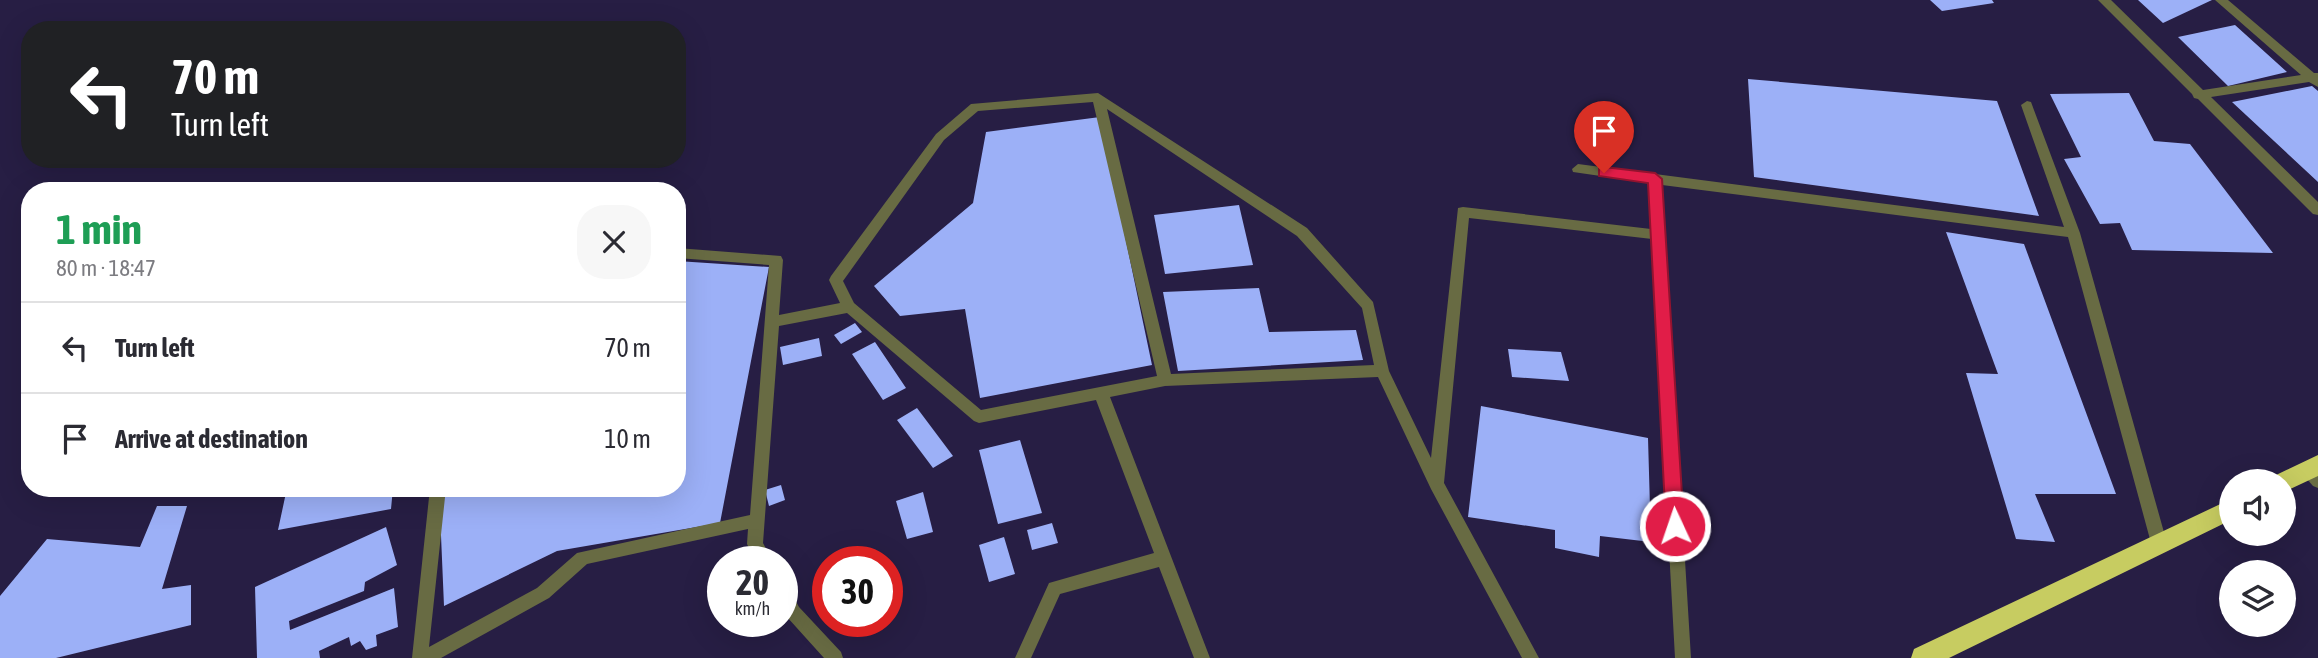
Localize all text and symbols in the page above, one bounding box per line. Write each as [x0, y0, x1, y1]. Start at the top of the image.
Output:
text: 70 m [171, 48, 259, 104]
icon: left [56, 49, 147, 140]
pin [1574, 101, 1634, 173]
text: Turn left [171, 106, 269, 143]
icon: arrive [1585, 112, 1623, 150]
text: 1 min [56, 205, 142, 253]
button: close [577, 205, 651, 279]
text: 80 m · 18:47 [56, 255, 156, 281]
icon: left [56, 329, 94, 367]
text: Turn left [115, 333, 195, 363]
text: 70 m [604, 333, 651, 363]
icon: arrive [56, 420, 94, 458]
text: Arrive at destination [115, 424, 308, 454]
text: 10 m [604, 424, 651, 454]
map controls [2219, 469, 2296, 637]
button: sound [2219, 469, 2296, 546]
position arrow [1638, 489, 1712, 563]
speed limit sign: 30 [812, 546, 903, 637]
button: layers [2219, 560, 2296, 637]
text: 20 [736, 562, 769, 602]
text: km/h [735, 598, 770, 619]

